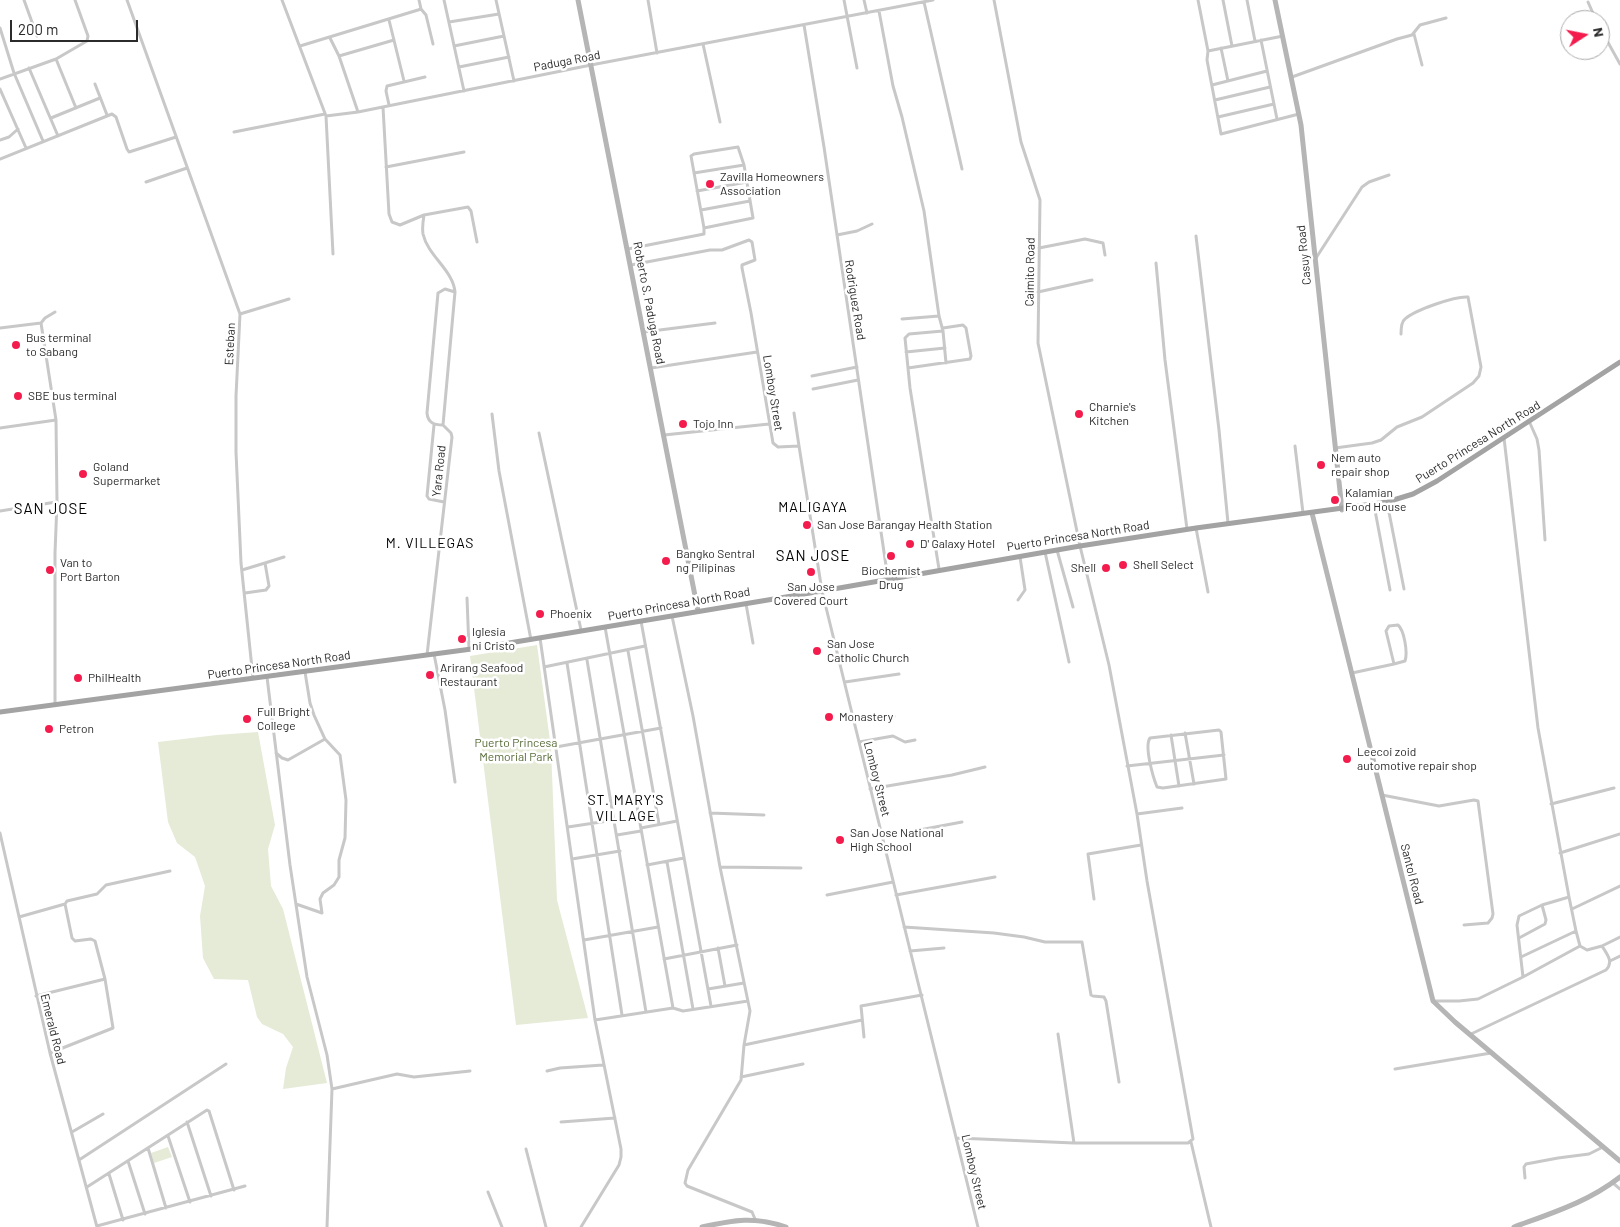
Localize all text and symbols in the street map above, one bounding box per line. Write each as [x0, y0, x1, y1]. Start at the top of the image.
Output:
scale bar [12, 10, 140, 42]
north arrow [1560, 10, 1610, 60]
text: 200 m [18, 20, 58, 38]
text: N [1590, 26, 1608, 38]
street label: Paduga Road [532, 47, 602, 75]
place label: Zavilla Homeowners Association [720, 170, 824, 198]
marker: Zavilla Homeowners Association [704, 178, 716, 190]
street label: Casuy Road [1294, 224, 1314, 286]
street label: Caimito Road [1022, 237, 1038, 307]
street label: Roberto S. Paduga Road [630, 240, 668, 366]
street label: Rodriguez Road [842, 259, 868, 341]
street label: Esteban [222, 322, 238, 366]
place label: Bus terminal to Sabang [26, 331, 91, 359]
marker: Bus terminal to Sabang [10, 339, 22, 351]
street label: Lomboy Street [760, 354, 786, 432]
place label: SBE bus terminal [28, 389, 117, 403]
marker: SBE bus terminal [12, 390, 24, 402]
street label: Puerto Princesa North Road [1413, 398, 1543, 486]
place label: Charnie's Kitchen [1089, 400, 1136, 428]
marker: Charnie's Kitchen [1073, 408, 1085, 420]
place label: Tojo Inn [693, 417, 733, 431]
marker: Tojo Inn [677, 418, 689, 430]
street label: Yara Road [429, 444, 449, 498]
place label: Nem auto repair shop [1331, 451, 1390, 479]
marker: Nem auto repair shop [1315, 459, 1327, 471]
place label: Goland Supermarket [93, 460, 161, 488]
marker: Goland Supermarket [77, 468, 89, 480]
place label: Kalamian Food House [1345, 486, 1406, 514]
marker: Kalamian Food House [1329, 494, 1341, 506]
district label: MALIGAYA [777, 499, 849, 515]
district label: SAN JOSE [13, 500, 89, 518]
place label: San Jose Barangay Health Station [817, 518, 992, 532]
street label: Puerto Princesa North Road [1006, 518, 1150, 554]
marker: San Jose Barangay Health Station [801, 519, 813, 531]
district label: M. VILLEGAS [384, 535, 476, 551]
place label: D' Galaxy Hotel [920, 537, 995, 551]
marker: D' Galaxy Hotel [904, 538, 916, 550]
place label: Bangko Sentral ng Pilipinas [676, 547, 755, 575]
district label: SAN JOSE [775, 547, 851, 565]
marker: Biochemist Drug [885, 550, 897, 562]
marker: Bangko Sentral ng Pilipinas [660, 555, 672, 567]
place label: Van to Port Barton [60, 556, 120, 584]
place label: Shell Select [1133, 558, 1194, 572]
marker: Shell Select [1117, 559, 1129, 571]
place label: Shell [1071, 561, 1096, 575]
marker: Shell [1100, 562, 1112, 574]
marker: Van to Port Barton [44, 564, 56, 576]
place label: Biochemist Drug [861, 564, 921, 592]
marker: San Jose Covered Court [805, 566, 817, 578]
place label: San Jose Covered Court [774, 580, 848, 608]
street label: Puerto Princesa North Road [607, 584, 751, 624]
place label: Phoenix [550, 607, 592, 621]
marker: Phoenix [534, 608, 546, 620]
place label: Iglesia ni Cristo [472, 625, 515, 653]
marker: Iglesia ni Cristo [456, 633, 468, 645]
place label: San Jose Catholic Church [827, 637, 909, 665]
marker: San Jose Catholic Church [811, 645, 823, 657]
street label: Puerto Princesa North Road [207, 648, 351, 682]
place label: Arirang Seafood Restaurant [440, 661, 523, 689]
marker: Arirang Seafood Restaurant [424, 669, 436, 681]
place label: PhilHealth [88, 671, 141, 685]
marker: PhilHealth [72, 672, 84, 684]
place label: Full Bright College [257, 705, 310, 733]
place label: Monastery [839, 710, 893, 724]
marker: Monastery [823, 711, 835, 723]
marker: Full Bright College [241, 713, 253, 725]
place label: Petron [59, 722, 94, 736]
marker: Petron [43, 723, 55, 735]
park label: Puerto Princesa Memorial Park [475, 736, 557, 764]
street label: Lomboy Street [861, 740, 893, 818]
place label: Leecoi zoid automotive repair shop [1357, 745, 1477, 773]
marker: Leecoi zoid automotive repair shop [1341, 753, 1353, 765]
district label: ST. MARY'S VILLAGE [586, 792, 666, 824]
place label: San Jose National High School [850, 826, 944, 854]
marker: San Jose National High School [834, 834, 846, 846]
street label: Santol Road [1398, 842, 1426, 906]
street label: Emerald Road [37, 992, 69, 1066]
street label: Lomboy Street [958, 1133, 990, 1211]

